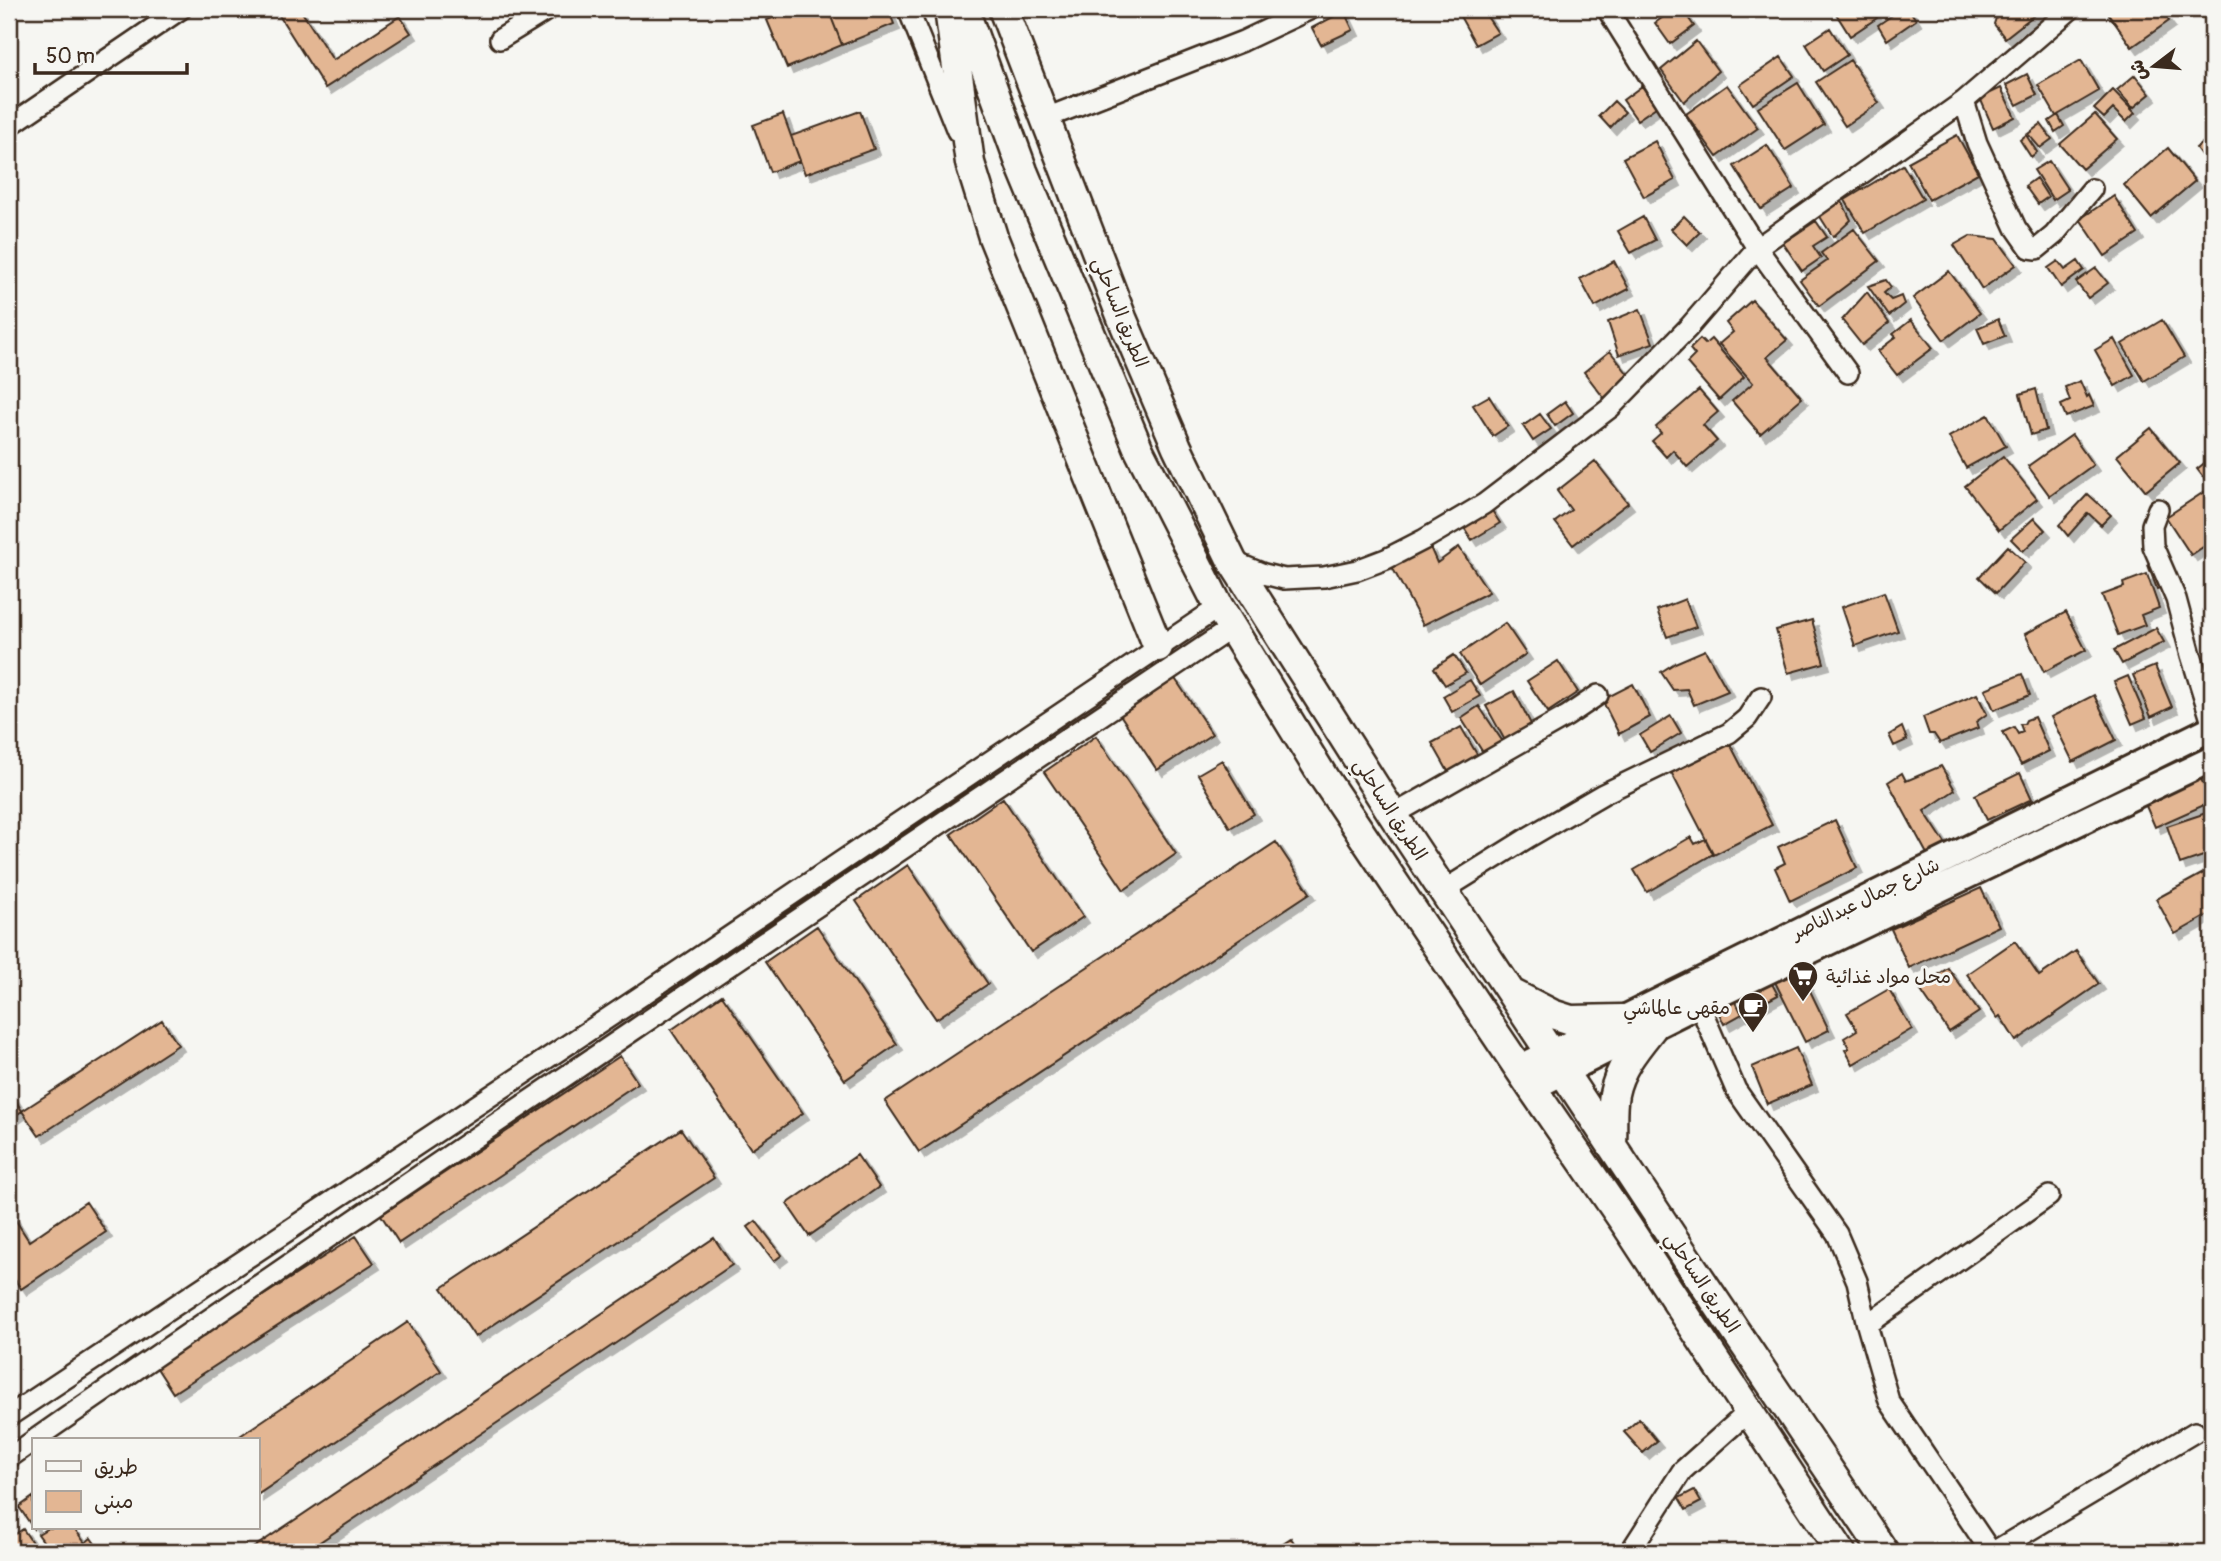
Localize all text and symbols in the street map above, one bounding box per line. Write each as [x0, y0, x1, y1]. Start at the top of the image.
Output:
scale bar [35, 32, 187, 76]
north arrow [2120, 32, 2190, 102]
text: 50 m [46, 43, 95, 70]
text: ش [2124, 57, 2153, 84]
street label: الطريق الساحلي [1083, 254, 1153, 373]
street label: الطريق الساحلي [1345, 754, 1432, 867]
street label: شارع جمال عبدالناصر [1785, 853, 1944, 947]
supermarket icon: محل مواد غذائية [1786, 959, 1820, 1003]
place label: محل مواد غذائية [1826, 965, 1951, 989]
cafe icon: مقهى عالماشي [1736, 990, 1770, 1034]
place label: مقهى عالماشي [1623, 996, 1730, 1024]
street label: الطريق الساحلي [1656, 1227, 1745, 1340]
legend [32, 1438, 259, 1530]
text: طريق [94, 1454, 138, 1481]
text: مبنى [94, 1488, 133, 1515]

